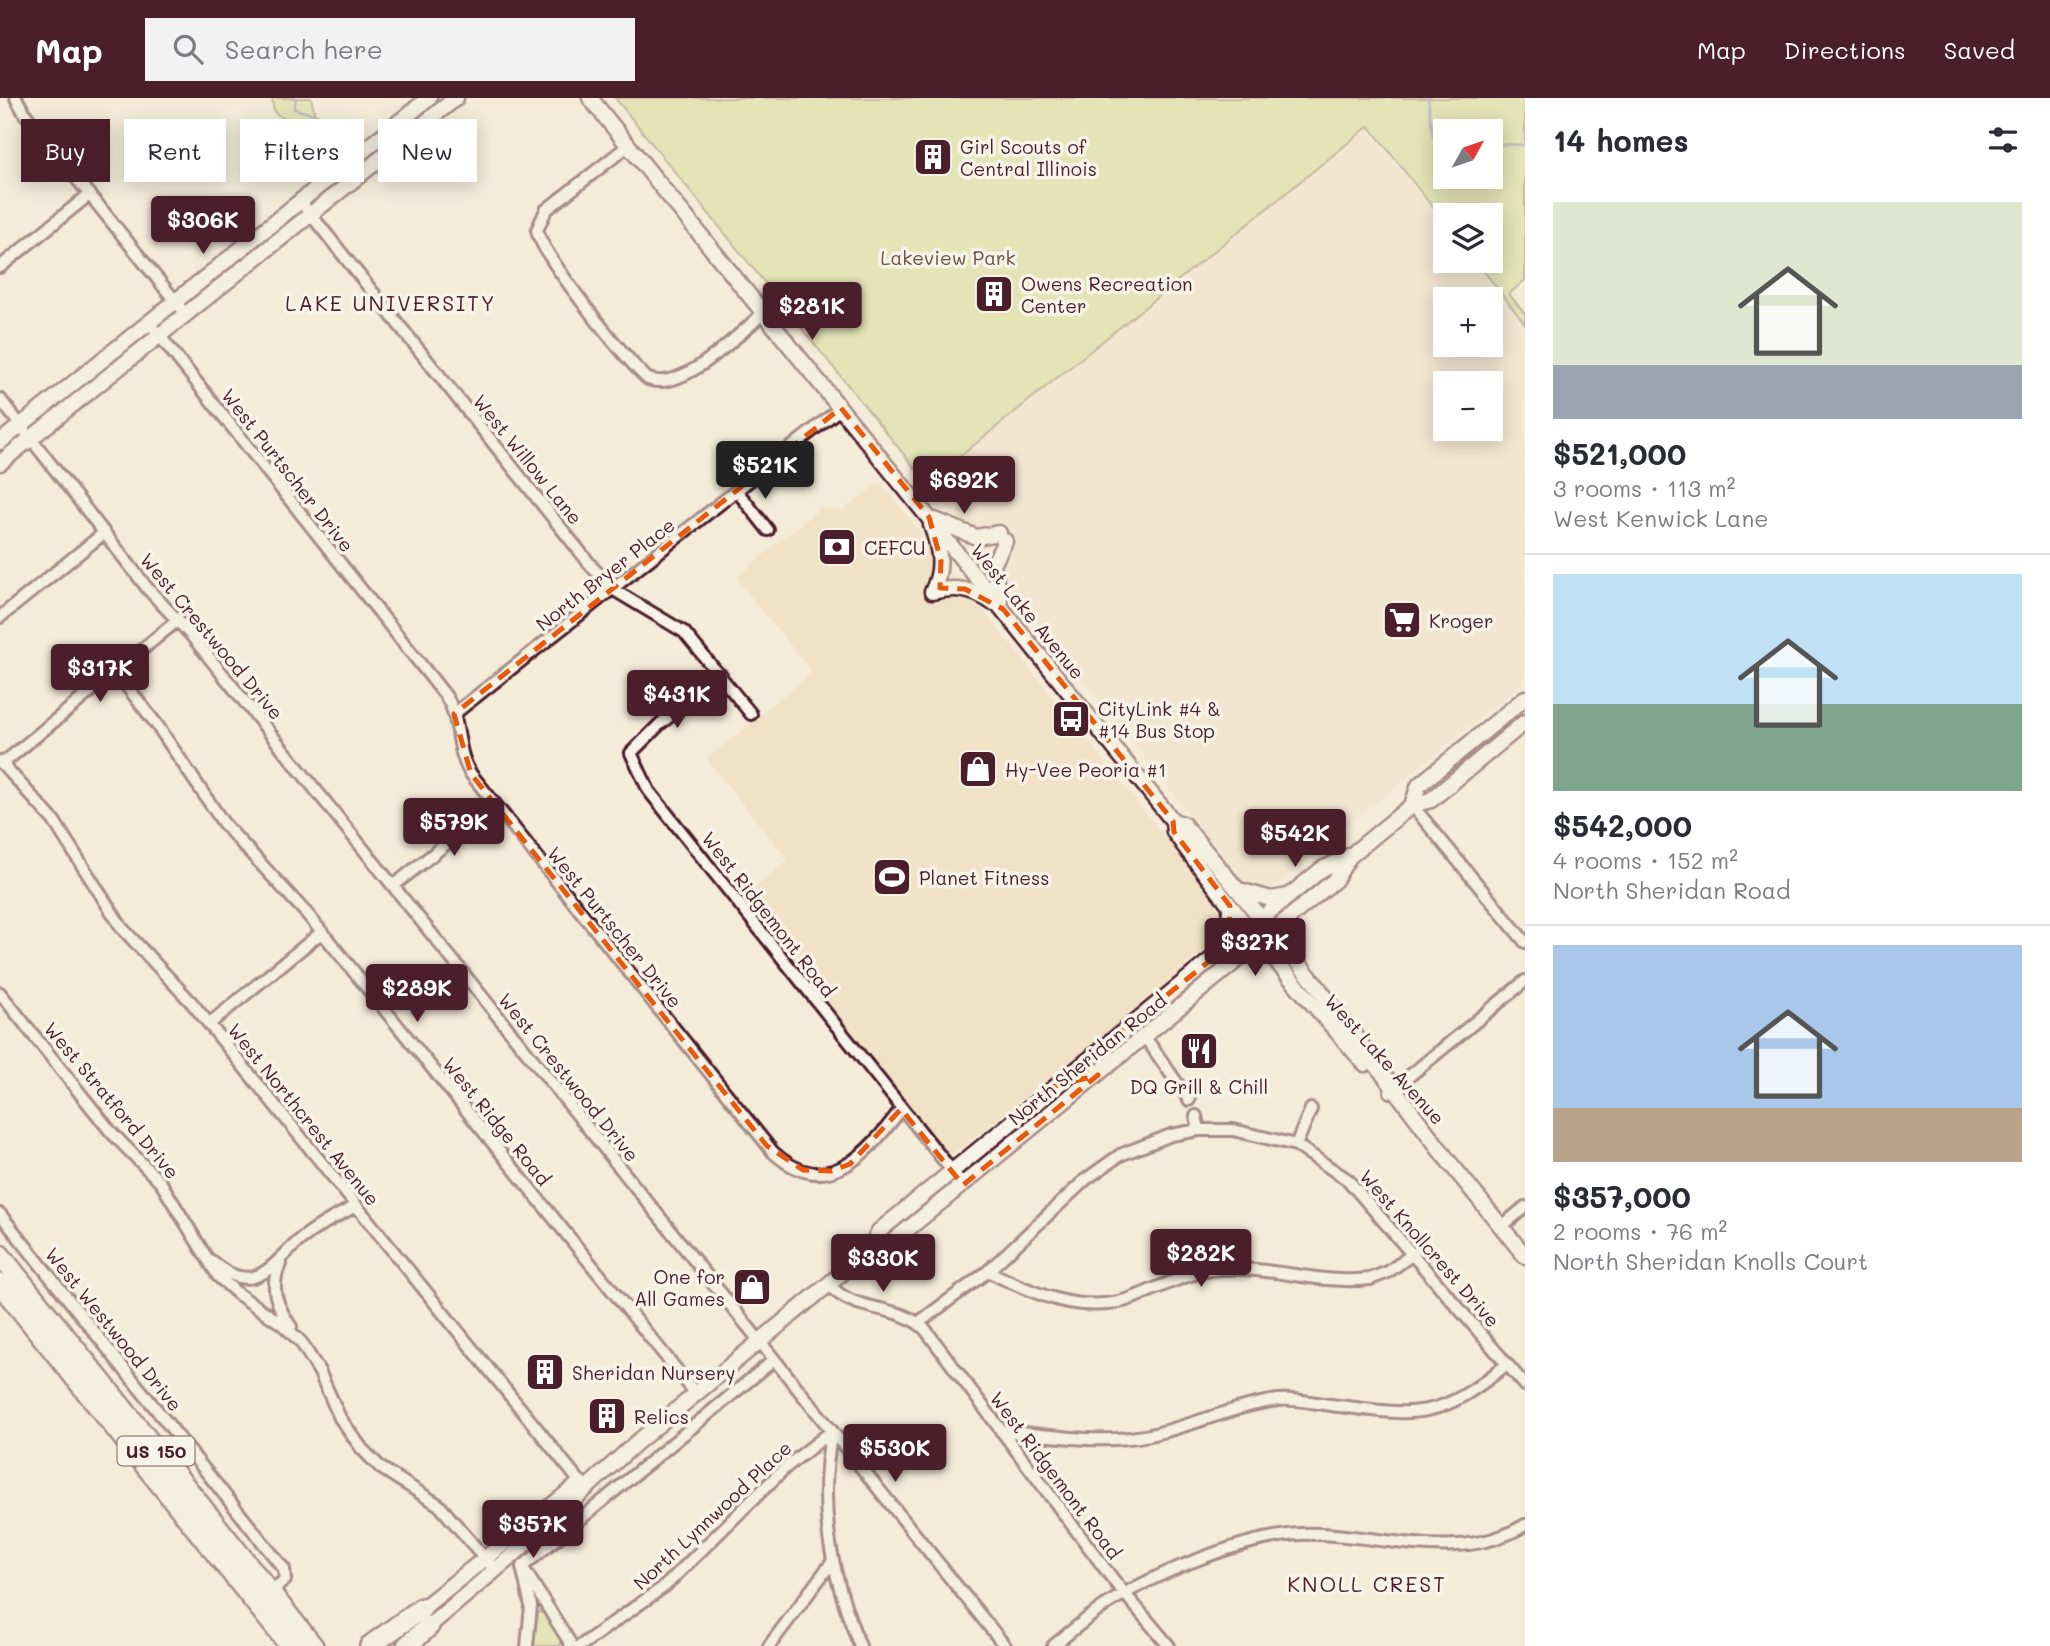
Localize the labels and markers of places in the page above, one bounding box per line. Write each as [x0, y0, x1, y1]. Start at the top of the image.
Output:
place label: Girl Scouts of Central Illinois [960, 134, 1097, 181]
building icon: Girl Scouts of Central Illinois [912, 136, 954, 178]
pin: $306K [154, 197, 252, 256]
place label: Owens Recreation Center [1021, 271, 1193, 318]
building icon: Owens Recreation Center [973, 273, 1015, 315]
pin: $281K [763, 282, 861, 342]
pin: $521K [716, 442, 814, 501]
pin: $692K [915, 456, 1013, 516]
bank icon: CEFCU [816, 526, 858, 568]
place label: CEFCU [864, 535, 925, 560]
supermarket icon: Kroger [1381, 599, 1423, 641]
place label: Kroger [1429, 608, 1494, 633]
pin: $317K [51, 644, 149, 704]
pin: $431K [628, 670, 726, 730]
place label: CityLink #4 & #14 Bus Stop [1098, 696, 1221, 743]
bus stop icon: CityLink #4 & #14 Bus Stop [1050, 698, 1092, 740]
shop icon: Hy-Vee Peoria #1 [957, 748, 999, 790]
place label: Hy-Vee Peoria #1 [1005, 757, 1166, 782]
pin: $579K [405, 798, 503, 858]
pin: $542K [1246, 810, 1344, 869]
sports icon: Planet Fitness [871, 856, 913, 898]
place label: Planet Fitness [919, 865, 1050, 890]
pin: $327K [1206, 918, 1304, 978]
pin: $289K [368, 964, 466, 1024]
restaurant icon: DQ Grill & Chill [1178, 1030, 1220, 1072]
place label: DQ Grill & Chill [1130, 1074, 1268, 1099]
pin: $282K [1152, 1230, 1250, 1289]
pin: $330K [834, 1234, 932, 1294]
place label: One for All Games [634, 1264, 725, 1311]
shop icon: One for All Games [731, 1266, 773, 1308]
building icon: Sheridan Nursery [524, 1351, 566, 1393]
place label: Sheridan Nursery [572, 1360, 735, 1385]
building icon: Relics [586, 1395, 628, 1437]
place label: Relics [634, 1404, 689, 1429]
pin: $530K [846, 1424, 944, 1484]
pin: $357K [484, 1500, 582, 1560]

